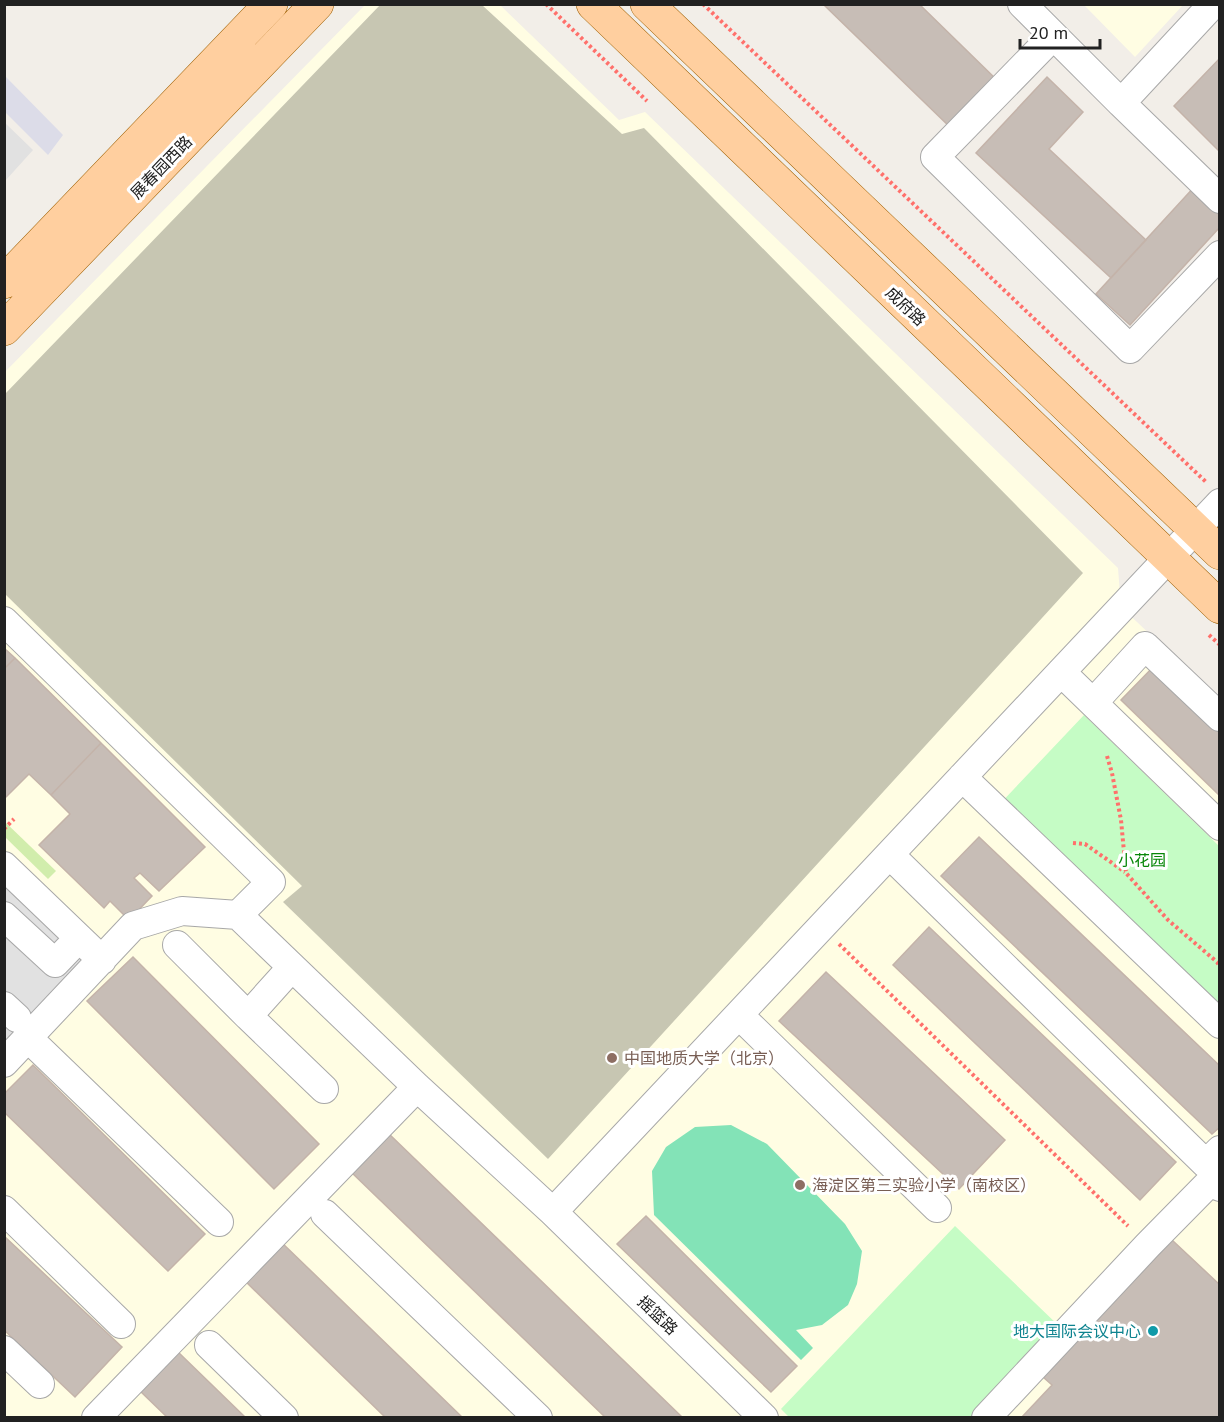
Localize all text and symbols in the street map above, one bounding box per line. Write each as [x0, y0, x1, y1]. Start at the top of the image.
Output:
scale bar [1020, 12, 1100, 50]
text: 20 m [1029, 21, 1068, 44]
street label: 展春园西路 [126, 131, 196, 203]
street label: 成府路 [882, 282, 930, 330]
park label: 小花园 [1118, 850, 1166, 870]
place label: 中国地质大学（北京） [624, 1048, 784, 1068]
marker: 中国地质大学（北京） [605, 1051, 619, 1065]
place label: 海淀区第三实验小学（南校区） [812, 1175, 1036, 1195]
marker: 海淀区第三实验小学（南校区） [793, 1178, 807, 1192]
street label: 摇篮路 [634, 1291, 682, 1339]
place label: 地大国际会议中心 [1013, 1321, 1141, 1341]
marker: 地大国际会议中心 [1146, 1324, 1160, 1338]

